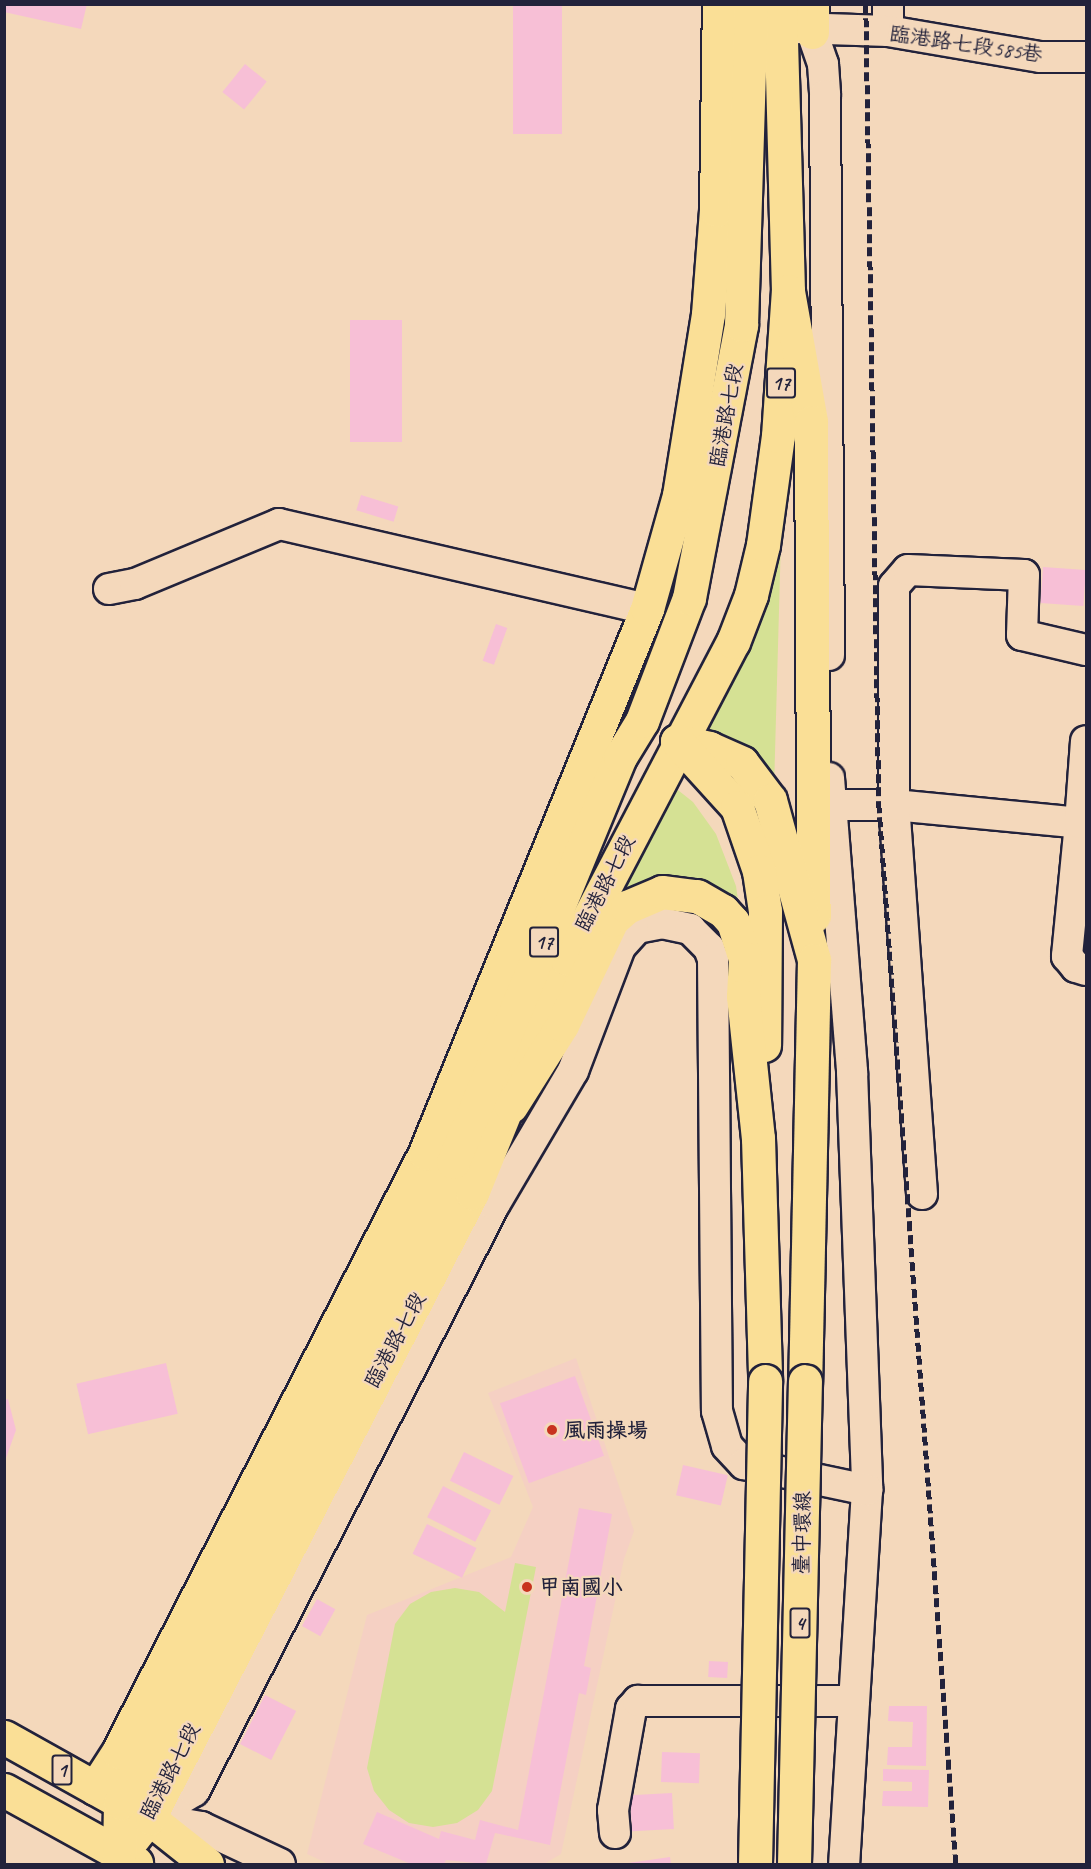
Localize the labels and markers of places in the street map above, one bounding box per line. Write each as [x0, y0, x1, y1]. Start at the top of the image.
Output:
place label: 風雨操場 [564, 1417, 648, 1443]
marker: 風雨操場 [545, 1423, 559, 1437]
place label: 甲南國小 [539, 1574, 623, 1600]
marker: 甲南國小 [520, 1580, 534, 1594]

